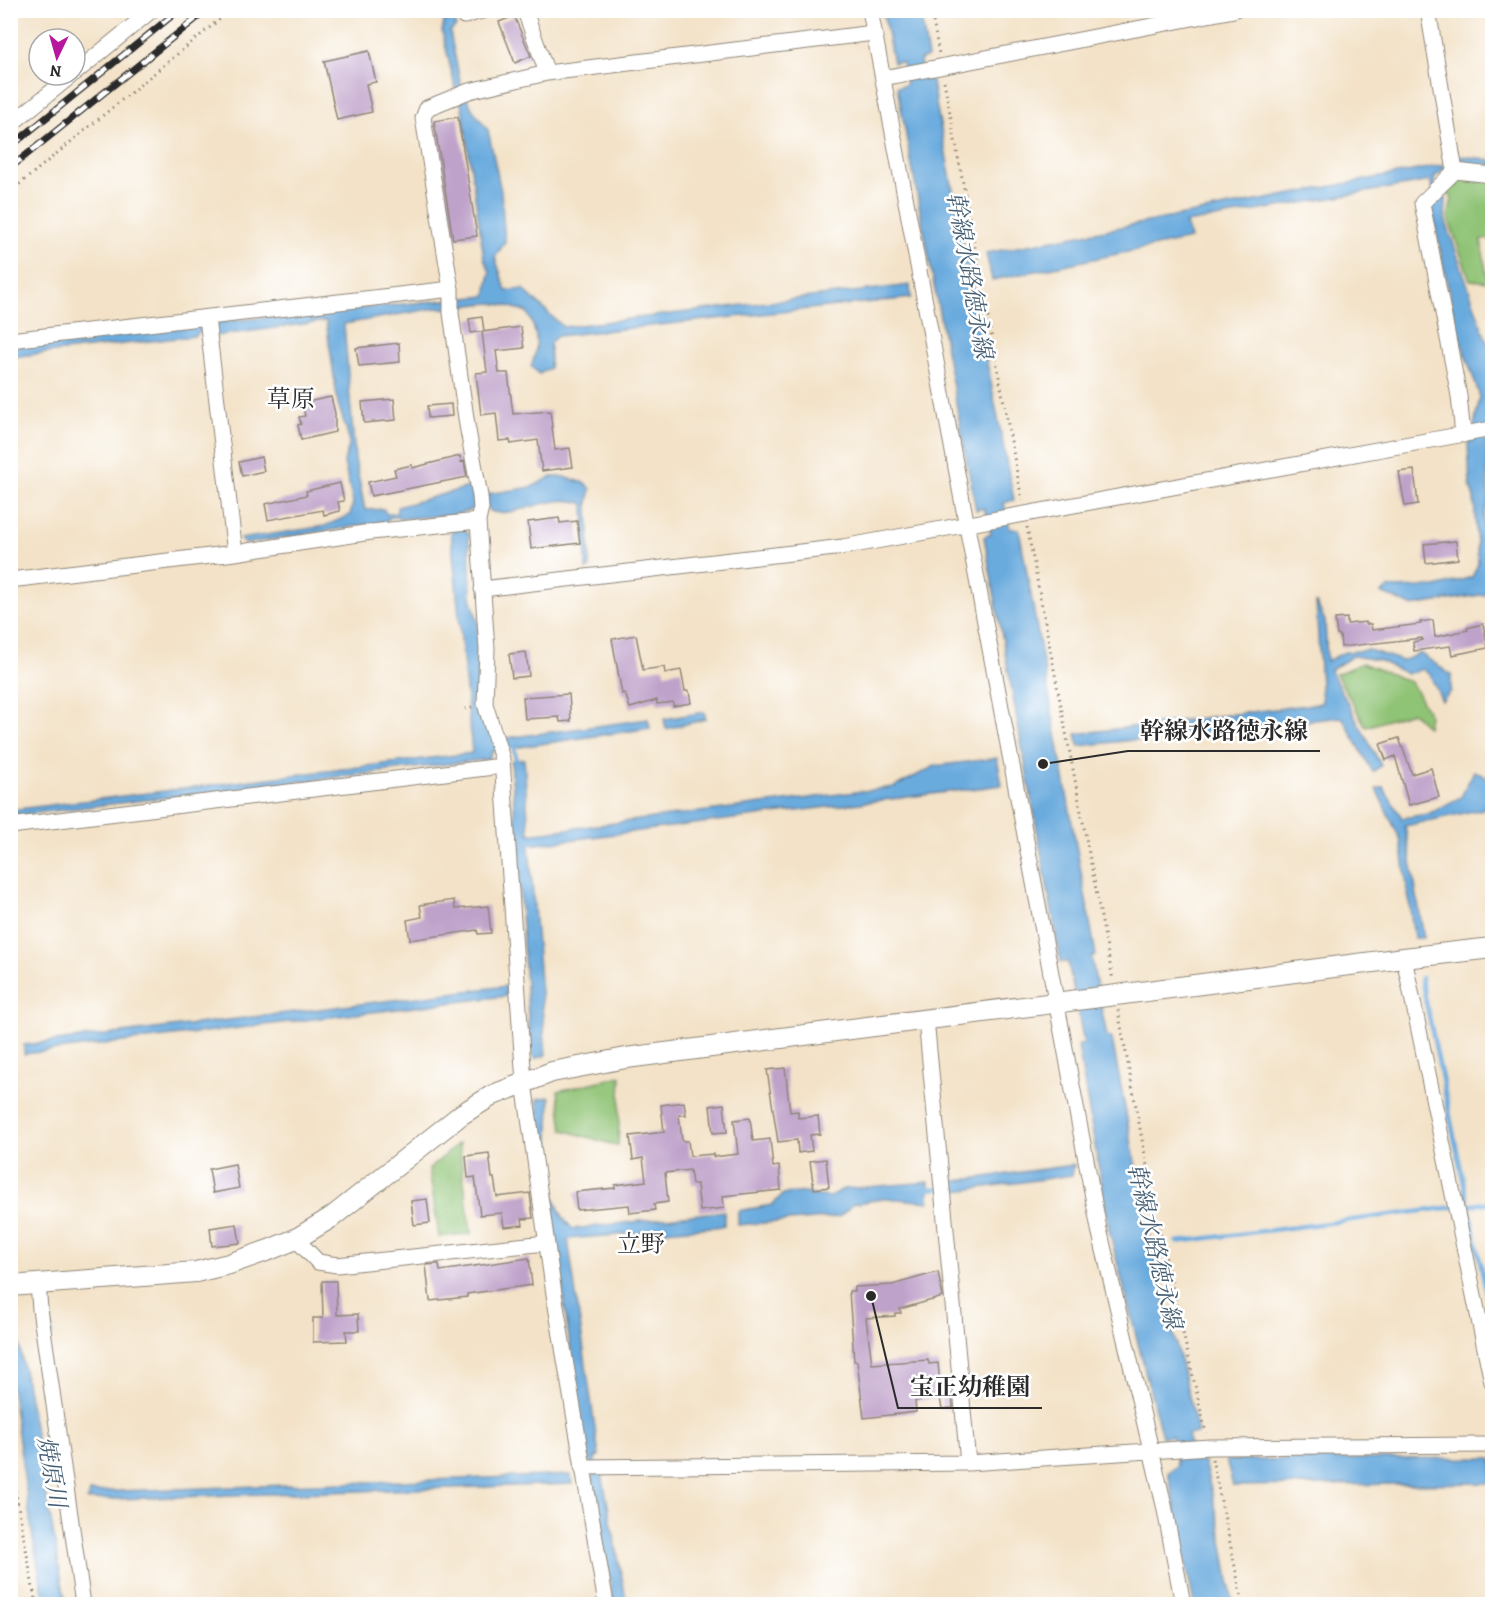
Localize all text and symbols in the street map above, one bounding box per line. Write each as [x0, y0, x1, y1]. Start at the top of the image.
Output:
north arrow [27, 27, 87, 87]
text: N [49, 59, 63, 82]
water label: 幹線水路徳永線 [940, 189, 1001, 363]
district label: 草原 [267, 383, 315, 415]
callout: 幹線水路徳永線 [1128, 709, 1320, 751]
text: 幹線水路徳永線 [1140, 715, 1308, 747]
water label: 幹線水路徳永線 [1121, 1161, 1190, 1334]
district label: 立野 [617, 1228, 665, 1260]
callout: 宝正幼稚園 [898, 1366, 1042, 1408]
text: 宝正幼稚園 [910, 1371, 1030, 1403]
water label: 焼原川 [30, 1434, 75, 1513]

